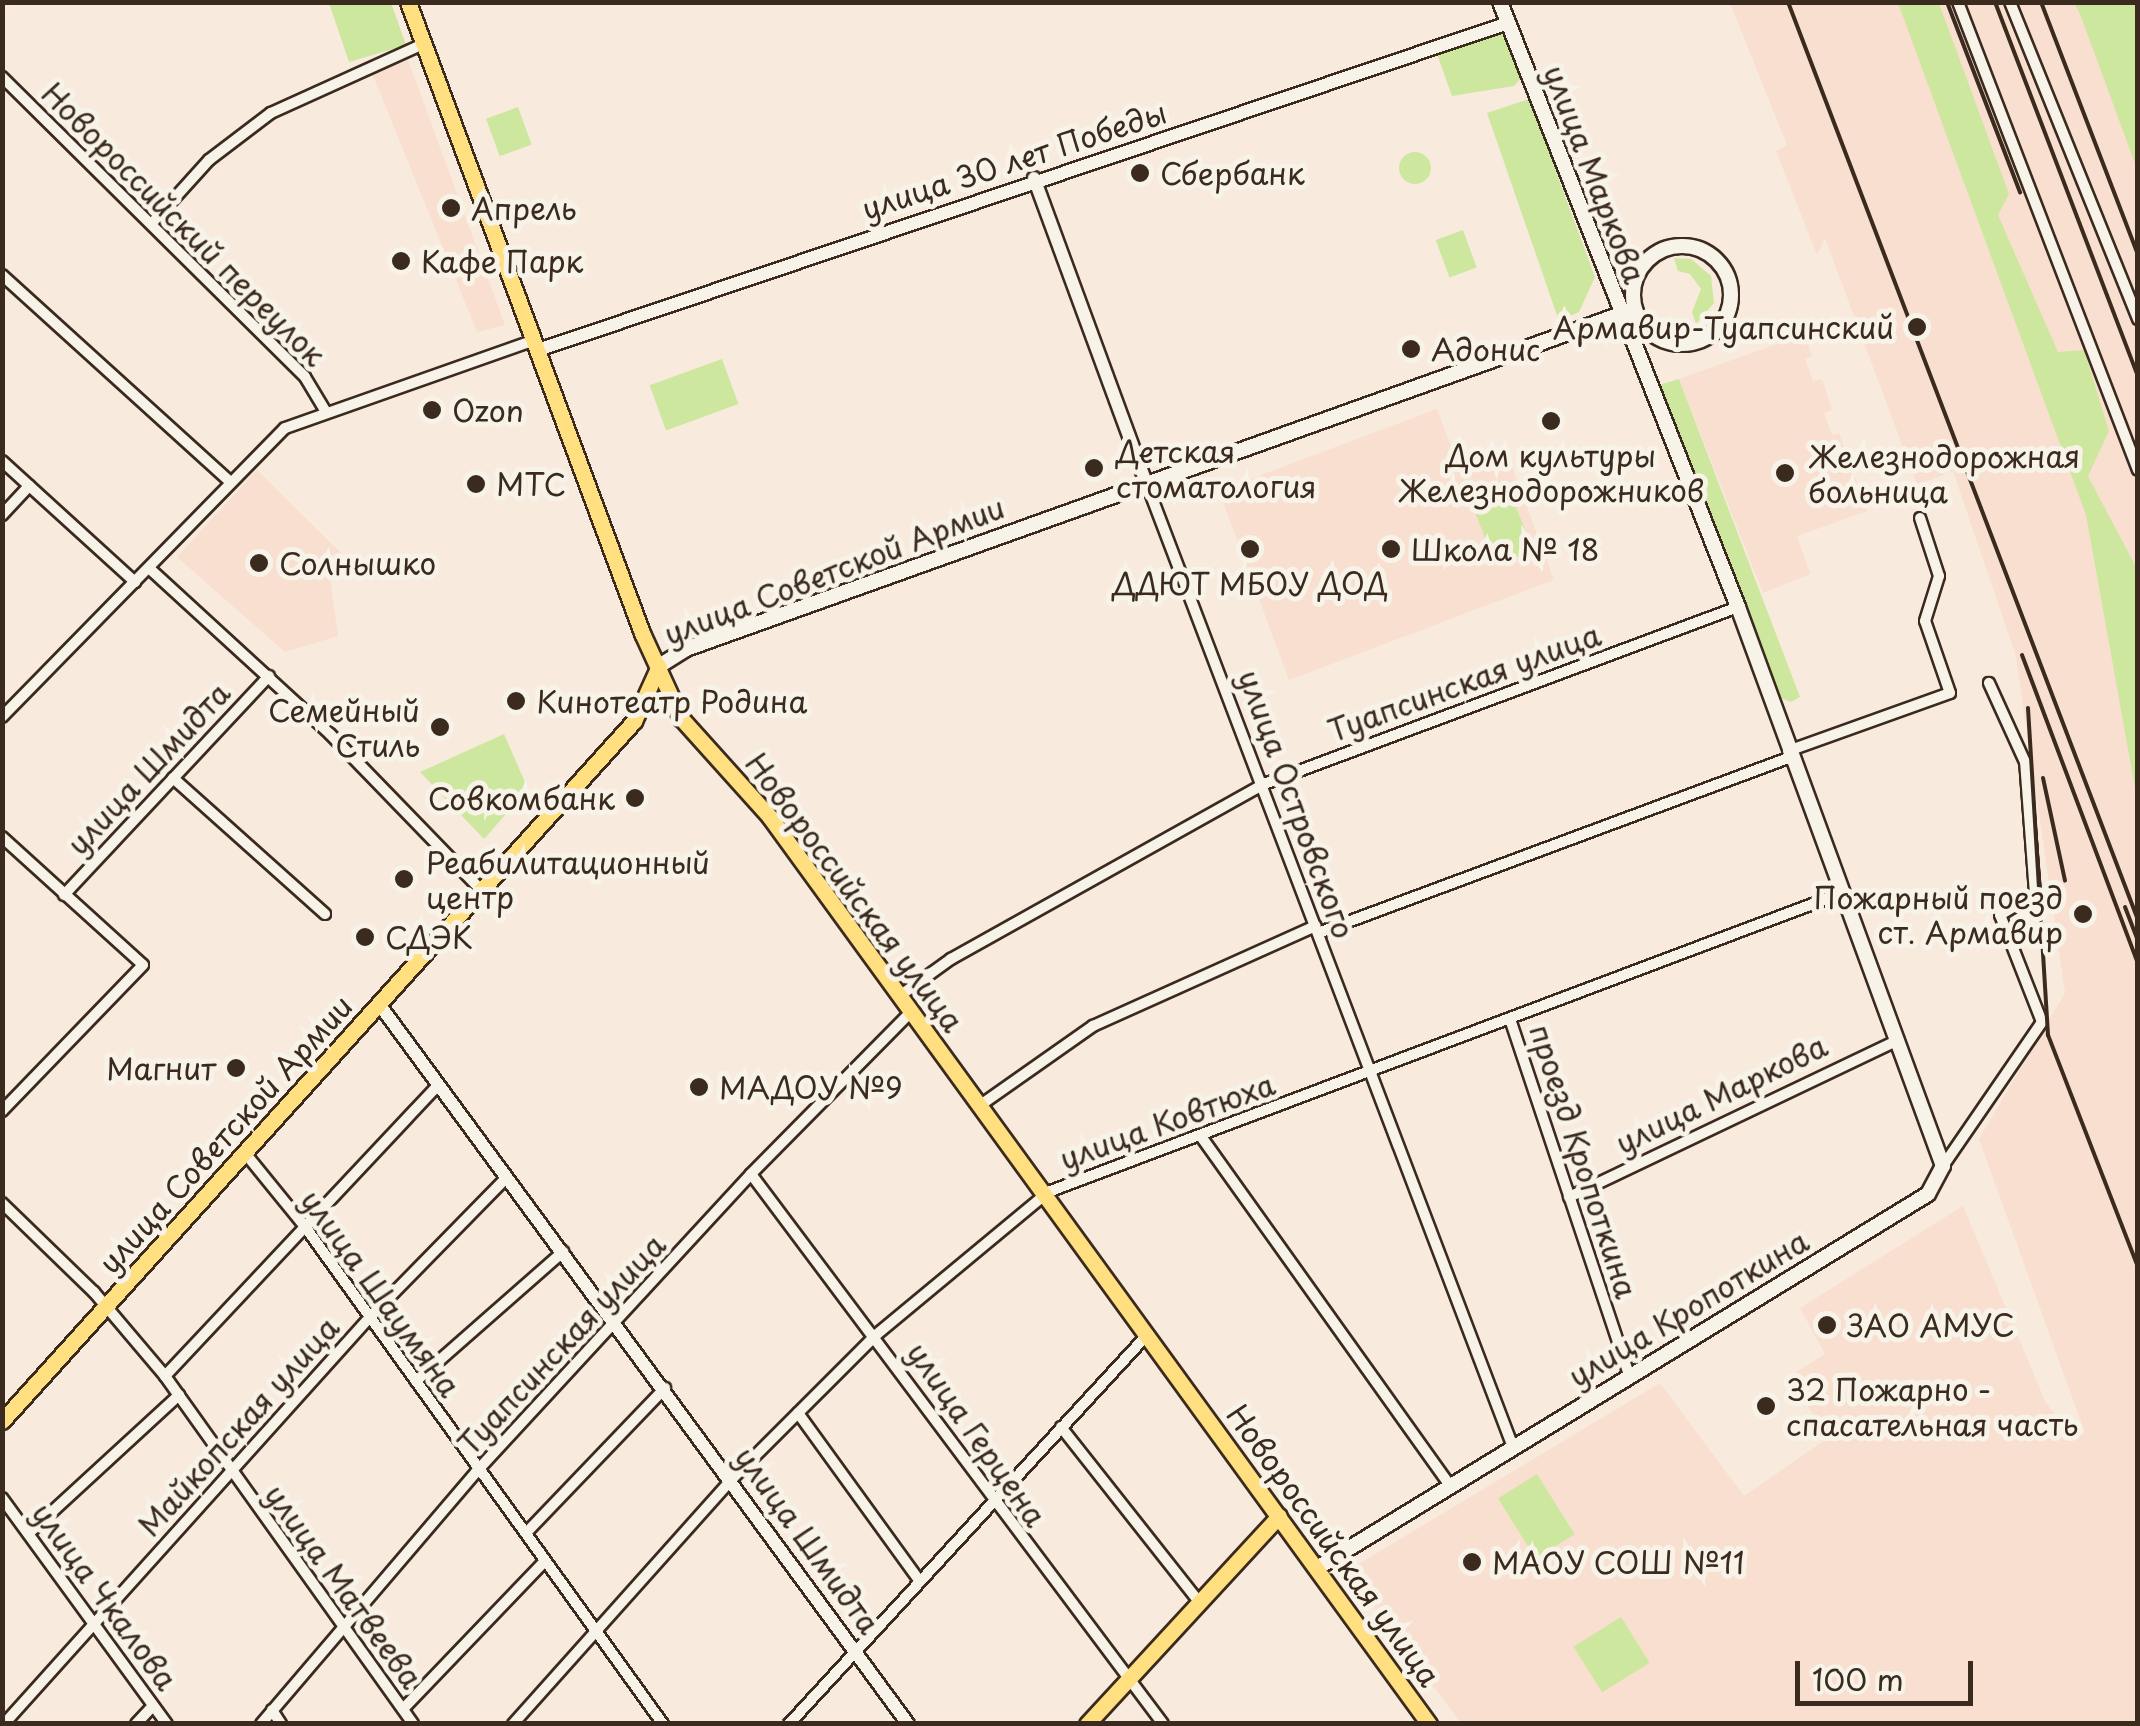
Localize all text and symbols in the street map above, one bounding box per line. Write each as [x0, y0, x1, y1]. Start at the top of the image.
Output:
street label: улица Маркова [1537, 59, 1653, 289]
street label: Новороссийский переулок [35, 75, 333, 373]
street label: улица 30 лет Победы [856, 93, 1172, 227]
place label: Сбербанк [1160, 155, 1305, 191]
marker: Сбербанк [1129, 162, 1151, 184]
place label: Апрель [471, 190, 577, 226]
marker: Апрель [440, 197, 462, 219]
place label: Кафе Парк [421, 243, 585, 279]
marker: Кафе Парк [390, 250, 412, 272]
place label: Армавир-Туапсинский [1553, 309, 1894, 345]
marker: Армавир-Туапсинский [1904, 314, 1930, 340]
place label: Адонис [1431, 331, 1540, 367]
marker: Адонис [1400, 338, 1422, 360]
place label: Ozon [452, 392, 524, 428]
marker: Ozon [421, 399, 443, 421]
marker: Дом культуры Железнодорожников [1540, 410, 1562, 432]
place label: Детская стоматология [1116, 433, 1317, 504]
place label: Дом культуры Железнодорожников [1398, 437, 1704, 508]
place label: Железнодорожная больница [1808, 438, 2080, 508]
marker: Детская стоматология [1081, 455, 1107, 481]
marker: Железнодорожная больница [1772, 460, 1798, 486]
place label: МТС [496, 466, 566, 502]
marker: МТС [465, 473, 487, 495]
street label: улица Советской Армии [658, 488, 1010, 652]
place label: Школа № 18 [1411, 531, 1600, 567]
marker: ДДЮТ МБОУ ДОД [1239, 538, 1261, 560]
marker: Школа № 18 [1380, 538, 1402, 560]
place label: Солнышко [279, 545, 436, 581]
marker: Солнышко [248, 552, 270, 574]
place label: ДДЮТ МБОУ ДОД [1109, 565, 1391, 601]
street label: Туапсинская улица [1322, 616, 1606, 748]
street label: улица Островского [1231, 664, 1363, 944]
street label: улица Шмидта [59, 674, 237, 862]
place label: Кинотеатр Родина [536, 683, 808, 719]
marker: Кинотеатр Родина [505, 690, 527, 712]
place label: Семейный Стиль [268, 692, 420, 762]
marker: Семейный Стиль [429, 716, 451, 738]
street label: Новороссийская улица [738, 745, 972, 1039]
place label: Совкомбанк [428, 780, 615, 816]
marker: Совкомбанк [624, 787, 646, 809]
place label: Реабилитационный центр [426, 844, 710, 914]
marker: Реабилитационный центр [391, 866, 417, 892]
place label: Пожарный поезд ст. Армавир [1813, 879, 2063, 950]
marker: Пожарный поезд ст. Армавир [2072, 903, 2094, 925]
place label: СДЭК [385, 919, 473, 955]
marker: СДЭК [354, 926, 376, 948]
street label: улица Советской Армии [90, 987, 360, 1281]
street label: проезд Кропоткина [1523, 1020, 1645, 1302]
street label: улица Маркова [1609, 1027, 1833, 1161]
place label: Магнит [106, 1050, 216, 1086]
marker: Магнит [225, 1057, 247, 1079]
street label: улица Ковтюха [1054, 1065, 1280, 1177]
place label: МАДОУ №9 [719, 1069, 903, 1105]
marker: МАДОУ №9 [688, 1076, 710, 1098]
street label: улица Шаумяна [294, 1182, 468, 1404]
street label: улица Кропоткина [1561, 1222, 1815, 1394]
street label: Туапсинская улица [449, 1226, 673, 1462]
place label: ЗАО АМУС [1847, 1307, 2017, 1343]
street label: Майкопская улица [130, 1309, 346, 1543]
marker: ЗАО АМУС [1816, 1314, 1838, 1336]
street label: улица Герцена [900, 1334, 1054, 1534]
place label: 32 Пожарно - спасательная часть [1786, 1371, 2079, 1442]
marker: 32 Пожарно - спасательная часть [1755, 1395, 1777, 1417]
street label: Новороссийская улица [1219, 1397, 1449, 1693]
street label: улица Шмидта [728, 1439, 888, 1641]
street label: улица Матвеева [257, 1476, 431, 1696]
street label: улица Чкалова [24, 1495, 186, 1697]
place label: МАОУ СОШ №11 [1492, 1544, 1748, 1580]
marker: МАОУ СОШ №11 [1461, 1551, 1483, 1573]
scale bar [1800, 1641, 1978, 1703]
text: 100 m [1812, 1656, 1904, 1701]

